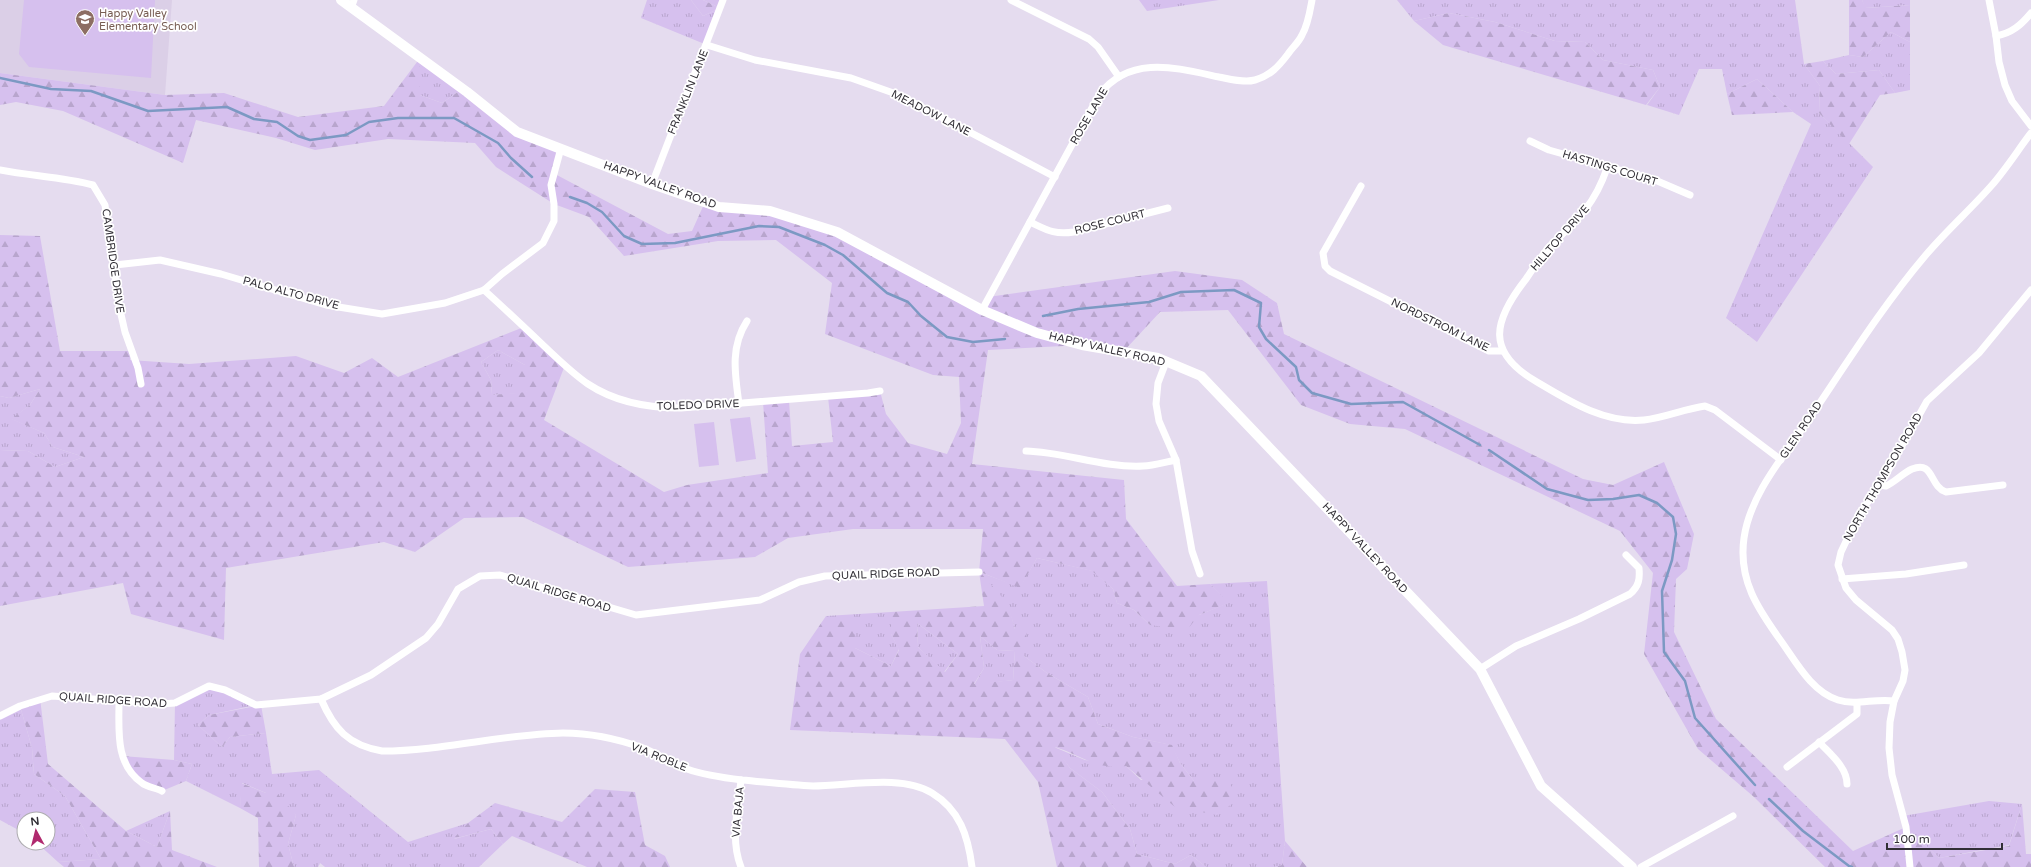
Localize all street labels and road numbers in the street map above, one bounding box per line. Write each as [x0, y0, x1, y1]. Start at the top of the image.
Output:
street label: FRANKLIN LANE [665, 48, 711, 136]
street label: ROSE LANE [1067, 85, 1111, 147]
street label: MEADOW LANE [889, 87, 973, 139]
street label: HASTINGS COURT [1561, 147, 1659, 189]
street label: HAPPY VALLEY ROAD [602, 159, 718, 211]
street label: HILLTOP DRIVE [1528, 202, 1592, 274]
street label: ROSE COURT [1073, 207, 1147, 237]
street label: CAMBRIDGE DRIVE [99, 208, 127, 314]
street label: PALO ALTO DRIVE [241, 274, 341, 312]
street label: NORDSTROM LANE [1389, 296, 1491, 354]
street label: HAPPY VALLEY ROAD [1047, 329, 1167, 369]
street label: TOLEDO DRIVE [656, 397, 740, 413]
street label: GLEN ROAD [1777, 399, 1825, 461]
street label: NORTH THOMPSON ROAD [1841, 411, 1925, 543]
street label: HAPPY VALLEY ROAD [1320, 500, 1410, 596]
street label: QUAIL RIDGE ROAD [832, 566, 940, 582]
street label: QUAIL RIDGE ROAD [505, 571, 613, 615]
street label: QUAIL RIDGE ROAD [59, 690, 167, 710]
street label: VIA ROBLE [629, 740, 689, 774]
street label: VIA BAJA [729, 786, 747, 838]

